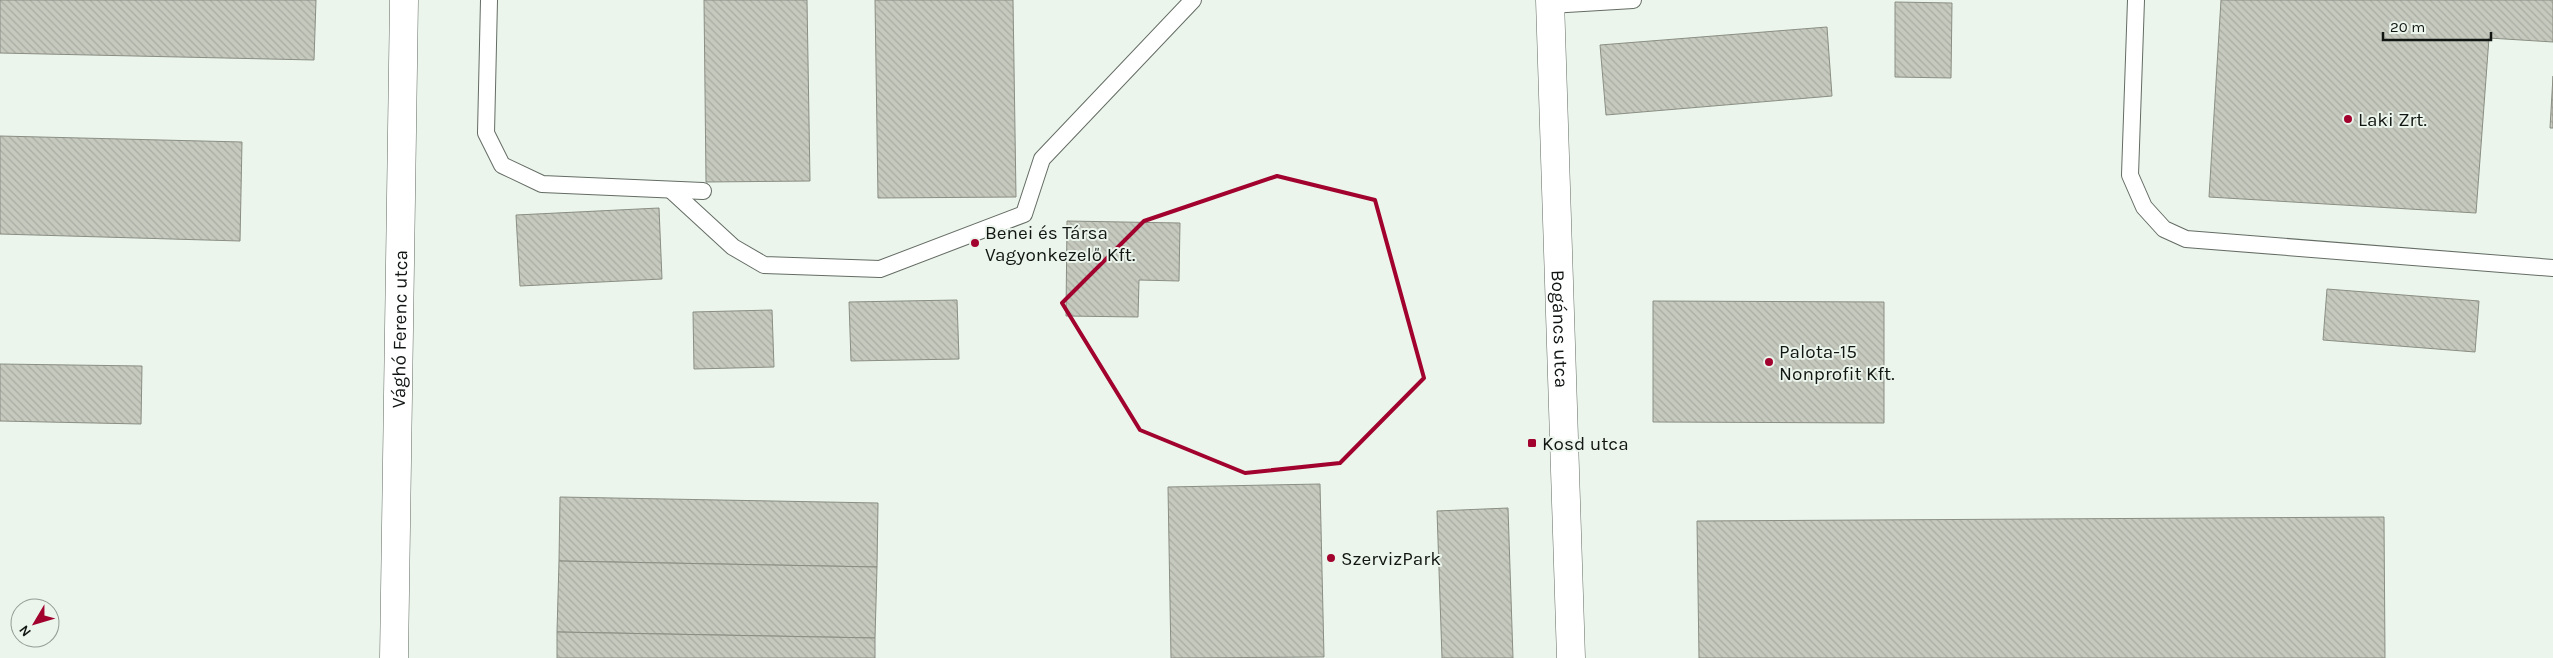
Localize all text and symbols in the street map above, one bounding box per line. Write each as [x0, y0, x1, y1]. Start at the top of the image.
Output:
scale bar [2383, 10, 2490, 42]
text: 20 m [2390, 18, 2425, 36]
place label: Laki Zrt. [2358, 109, 2427, 131]
marker: Laki Zrt. [2342, 113, 2354, 125]
place label: Benei és Társa Vagyonkezelő Kft. [985, 222, 1135, 266]
marker: Benei és Társa Vagyonkezelő Kft. [969, 237, 981, 249]
street label: Vághó Ferenc utca [388, 250, 412, 408]
street label: Bogáncs utca [1547, 269, 1572, 388]
place label: Palota-15 Nonprofit Kft. [1779, 341, 1895, 385]
marker: Palota-15 Nonprofit Kft. [1763, 356, 1775, 368]
place label: Kosd utca [1542, 433, 1629, 455]
marker: Kosd utca [1526, 437, 1538, 449]
place label: SzervizPark [1341, 548, 1441, 570]
marker: SzervizPark [1325, 552, 1337, 564]
north arrow [10, 598, 60, 648]
text: N [15, 622, 35, 640]

